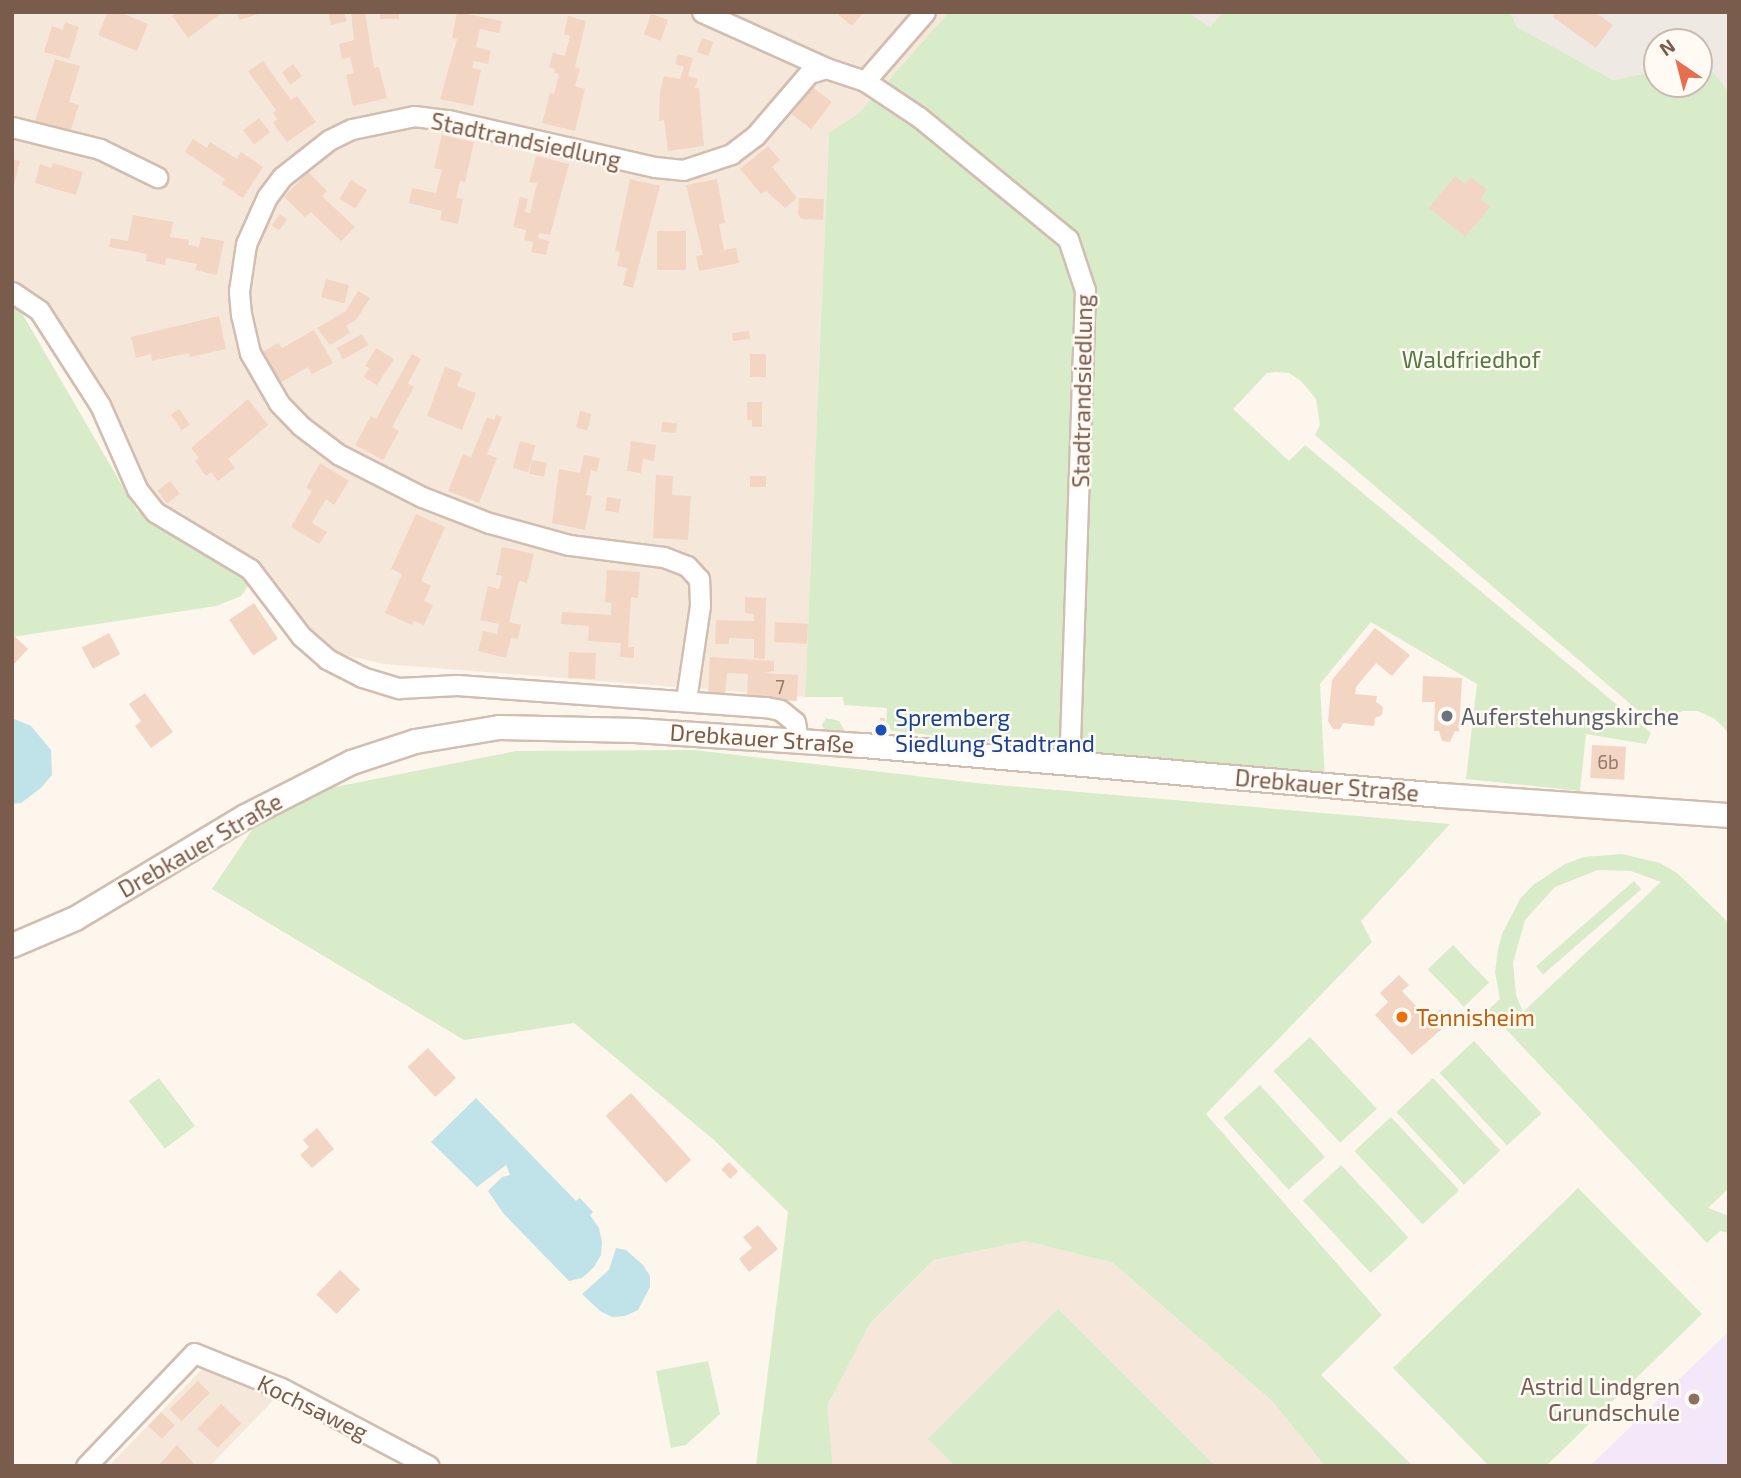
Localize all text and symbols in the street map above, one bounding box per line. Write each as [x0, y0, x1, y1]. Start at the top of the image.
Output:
north arrow [1643, 28, 1713, 98]
text: N [1655, 34, 1679, 60]
street label: Stadtrandsiedlung [428, 106, 624, 174]
street label: Stadtrandsiedlung [1067, 294, 1097, 488]
park label: Waldfriedhof [1402, 345, 1540, 373]
house number: 7 [775, 676, 785, 698]
place label: Auferstehungskirche [1461, 702, 1679, 730]
place label: Spremberg Siedlung Stadtrand [895, 703, 1095, 757]
marker: Auferstehungskirche [1439, 708, 1455, 724]
street label: Drebkauer Straße [669, 718, 855, 758]
marker: Spremberg Siedlung Stadtrand [873, 722, 889, 738]
house number: 6b [1597, 751, 1619, 773]
street label: Drebkauer Straße [1234, 763, 1420, 807]
street label: Drebkauer Straße [113, 787, 287, 903]
place label: Tennisheim [1416, 1003, 1535, 1031]
marker: Tennisheim [1394, 1009, 1410, 1025]
street label: Kochsaweg [253, 1368, 373, 1446]
place label: Astrid Lindgren Grundschule [1520, 1372, 1680, 1426]
marker: Astrid Lindgren Grundschule [1686, 1391, 1702, 1407]

